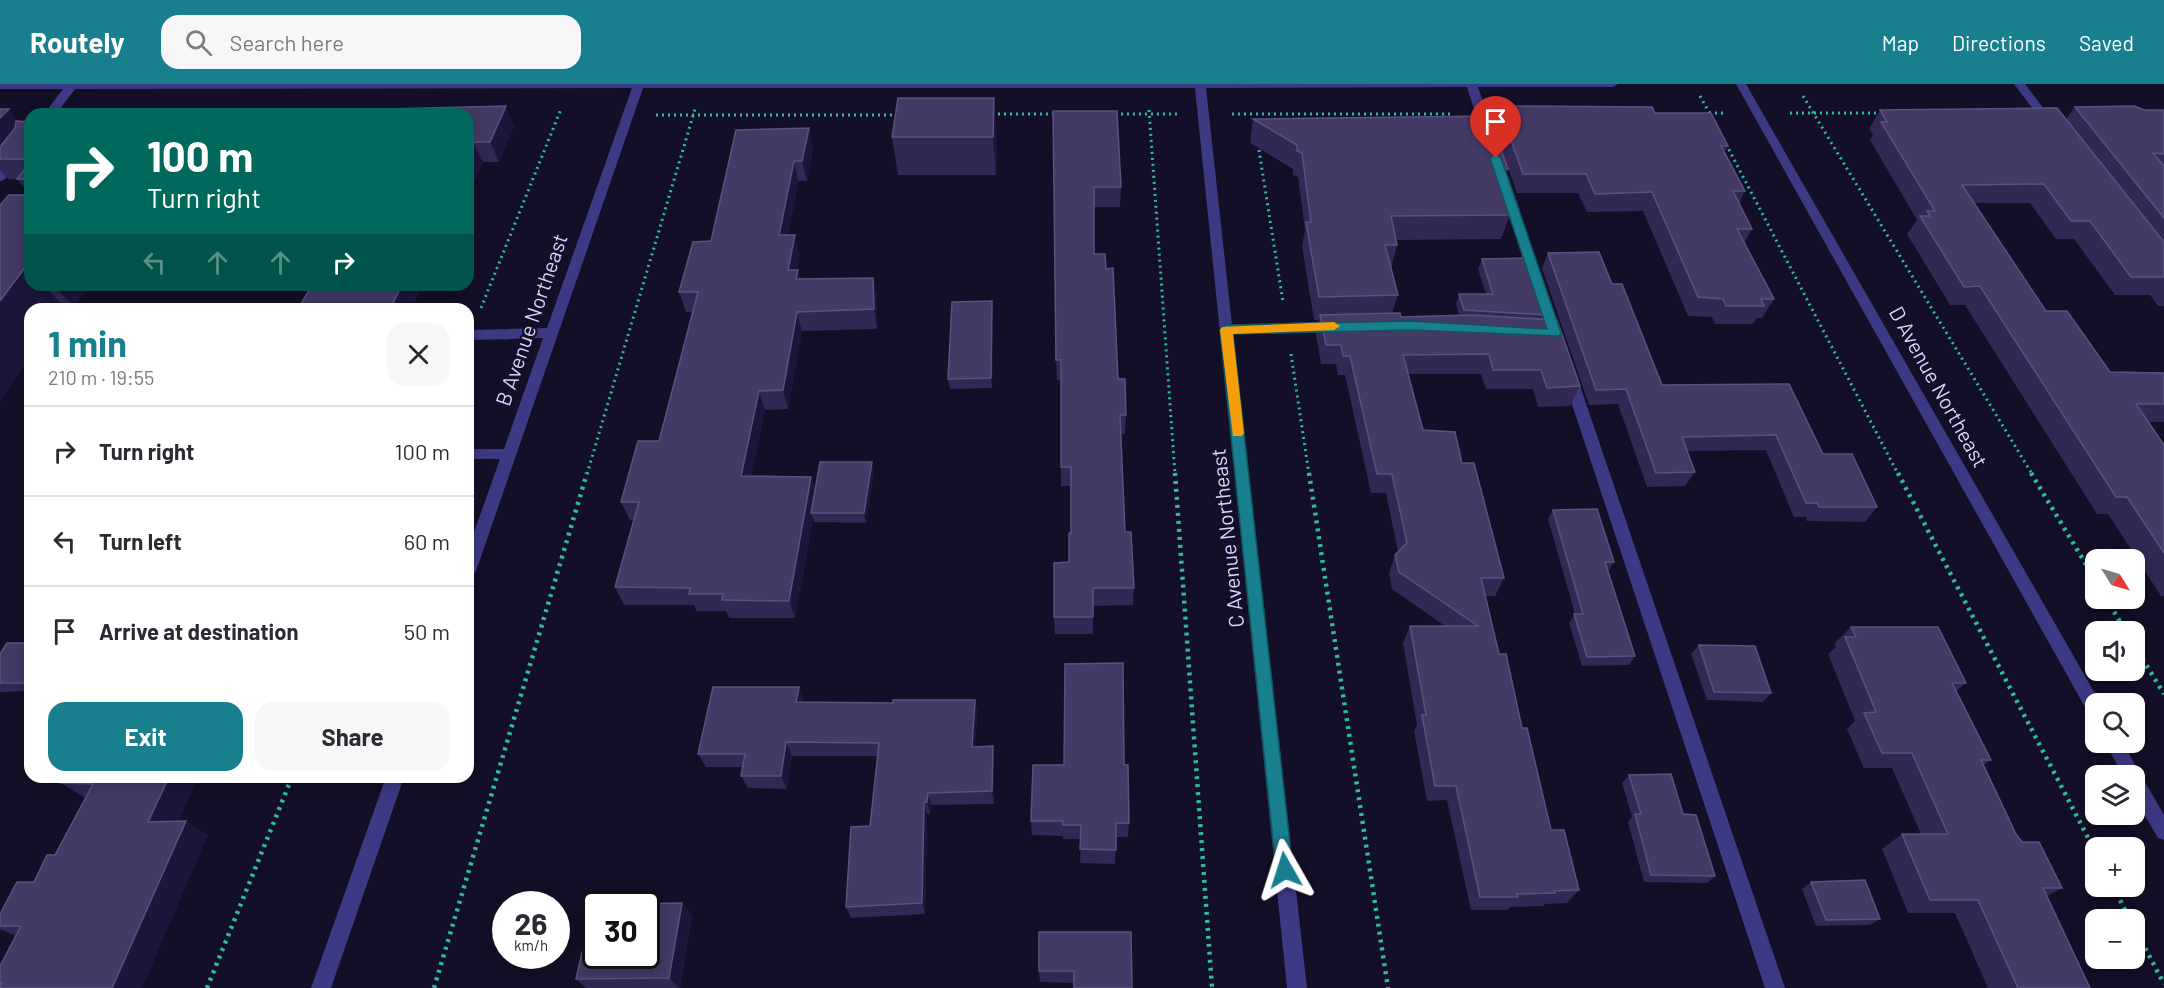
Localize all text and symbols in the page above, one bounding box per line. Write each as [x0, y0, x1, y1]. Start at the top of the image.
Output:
search box [161, 15, 581, 69]
text: Routely [30, 25, 125, 59]
icon: search [182, 26, 215, 59]
text: Search here [230, 29, 344, 55]
text: Map [1882, 30, 1919, 55]
text: Directions [1952, 30, 2046, 55]
text: Saved [2079, 30, 2134, 55]
pin [1470, 96, 1521, 158]
icon: arrive [1479, 105, 1512, 138]
text: 100 m [147, 130, 253, 180]
icon: right [48, 132, 126, 210]
text: Turn right [147, 181, 261, 213]
street label: B Avenue Northeast [489, 230, 572, 409]
icon: left [138, 246, 171, 279]
icon: ahead [201, 246, 234, 279]
icon: ahead [264, 246, 297, 279]
icon: right [327, 246, 360, 279]
street label: D Avenue Northeast [1885, 301, 1994, 471]
text: 1 min [48, 321, 127, 364]
button: close [387, 323, 450, 386]
text: 210 m · 19:55 [48, 365, 154, 389]
icon: right [48, 435, 81, 468]
text: Turn right [99, 438, 194, 464]
text: 100 m [395, 438, 450, 464]
street label: C Avenue Northeast [1205, 447, 1248, 629]
icon: left [48, 525, 81, 558]
text: Turn left [99, 528, 182, 554]
text: 60 m [404, 528, 450, 554]
north arrow [2085, 549, 2145, 609]
map controls [2085, 549, 2145, 969]
icon: arrive [48, 615, 81, 648]
text: Arrive at destination [99, 618, 298, 644]
text: 50 m [404, 618, 450, 644]
button: sound [2085, 621, 2145, 681]
button: search [2085, 693, 2145, 753]
button: Exit [48, 702, 243, 771]
button: Share [255, 702, 450, 771]
button: layers [2085, 765, 2145, 825]
button: + [2085, 837, 2145, 897]
position arrow [1253, 838, 1317, 902]
speed limit sign: 30 [582, 891, 660, 969]
text: 26 [515, 905, 547, 941]
button: − [2085, 909, 2145, 969]
text: km/h [514, 936, 548, 954]

